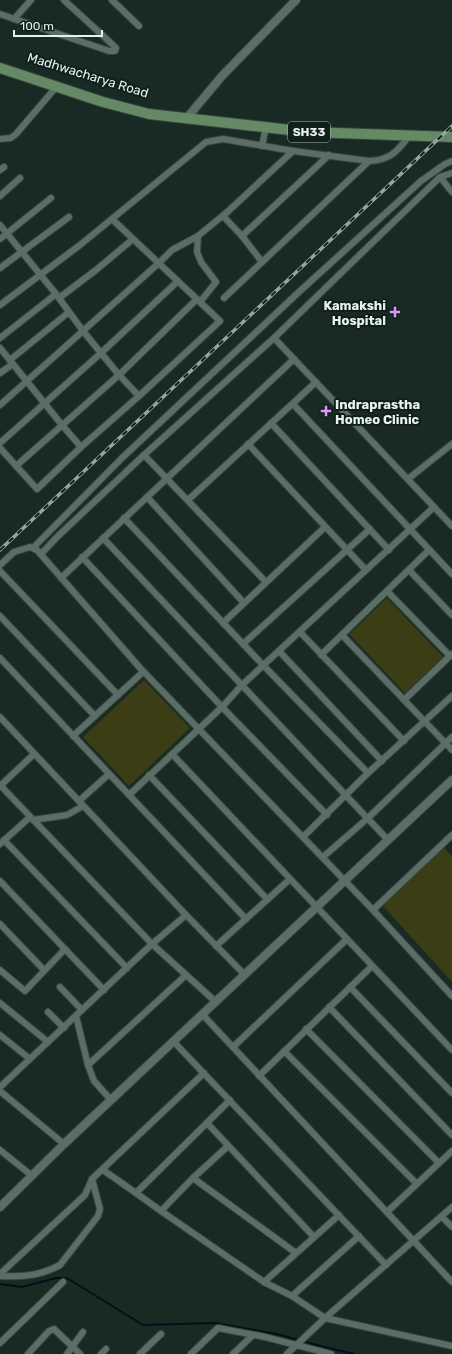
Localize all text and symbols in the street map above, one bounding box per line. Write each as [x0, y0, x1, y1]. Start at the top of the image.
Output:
scale bar [14, 12, 102, 38]
text: 100 m [20, 19, 54, 33]
street label: Madhwacharya Road [26, 49, 150, 101]
road number: SH33 [288, 122, 330, 142]
place label: Kamakshi Hospital [323, 298, 386, 328]
marker: Kamakshi Hospital [389, 306, 401, 318]
place label: Indraprastha Homeo Clinic [335, 397, 420, 427]
marker: Indraprastha Homeo Clinic [320, 405, 332, 417]

